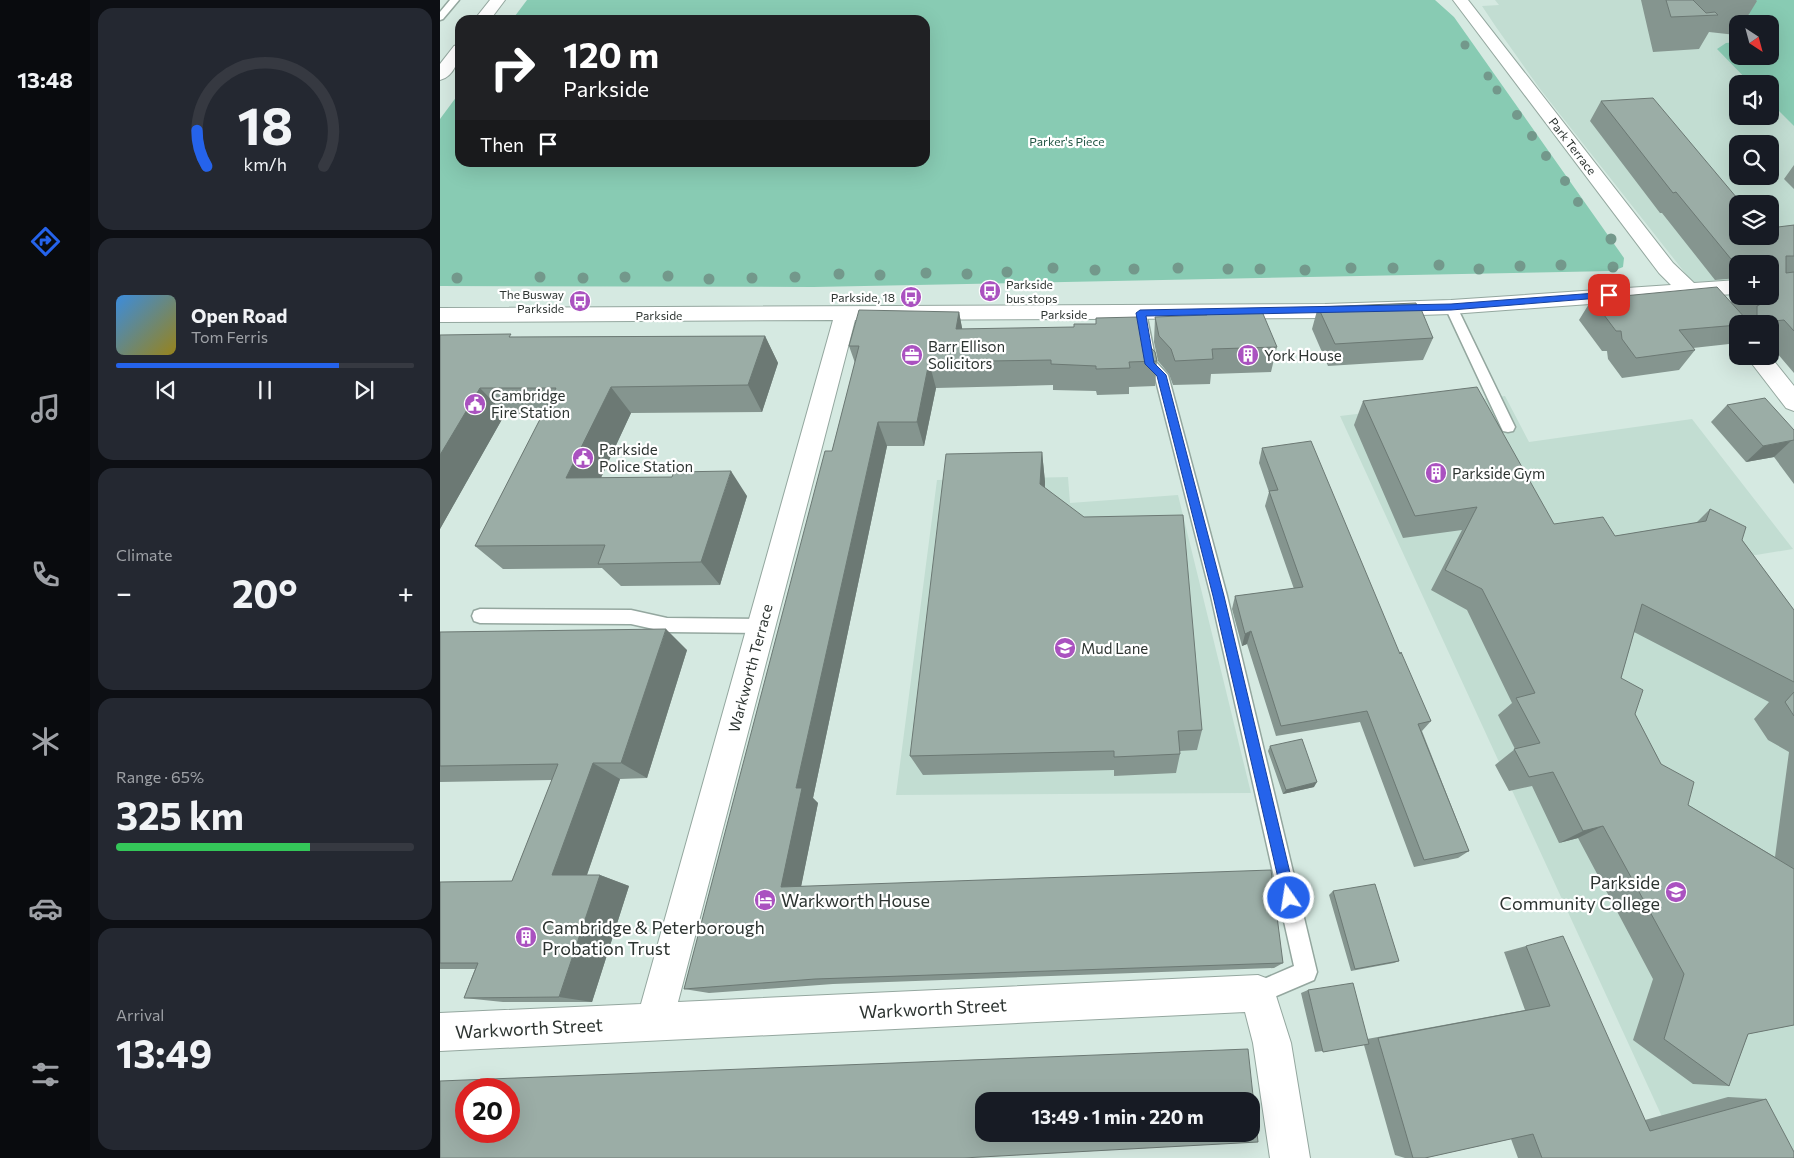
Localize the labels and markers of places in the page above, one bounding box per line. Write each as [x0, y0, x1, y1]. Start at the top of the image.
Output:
pin [1588, 274, 1630, 316]
place label: Parkside bus stops [1006, 277, 1057, 305]
bus stop icon: Parkside bus stops [978, 279, 1002, 303]
bus stop icon: Parkside, 18 [899, 285, 923, 309]
place label: The Busway Parkside [499, 287, 564, 315]
bus stop icon: The Busway Parkside [568, 289, 592, 313]
place label: Parkside, 18 [831, 290, 895, 304]
place label: Barr Ellison Solicitors [928, 337, 1005, 372]
office icon: Barr Ellison Solicitors [900, 343, 924, 367]
building icon: York House [1236, 343, 1260, 367]
place label: York House [1264, 346, 1342, 364]
place label: Cambridge Fire Station [491, 386, 570, 421]
public building icon: Cambridge Fire Station [463, 392, 487, 416]
place label: Parkside Police Station [599, 440, 693, 475]
public building icon: Parkside Police Station [571, 446, 595, 470]
building icon: Parkside Gym [1424, 461, 1448, 485]
place label: Parkside Gym [1452, 464, 1545, 482]
school or university icon: Mud Lane [1053, 636, 1077, 660]
place label: Mud Lane [1081, 639, 1148, 657]
place label: Parkside Community College [1500, 871, 1660, 914]
school or university icon: Parkside Community College [1664, 880, 1688, 904]
hotel icon: Warkworth House [753, 888, 777, 912]
place label: Warkworth House [781, 889, 930, 911]
place label: Cambridge & Peterborough Probation Trust [542, 916, 765, 959]
building icon: Cambridge & Peterborough Probation Trust [514, 925, 538, 949]

